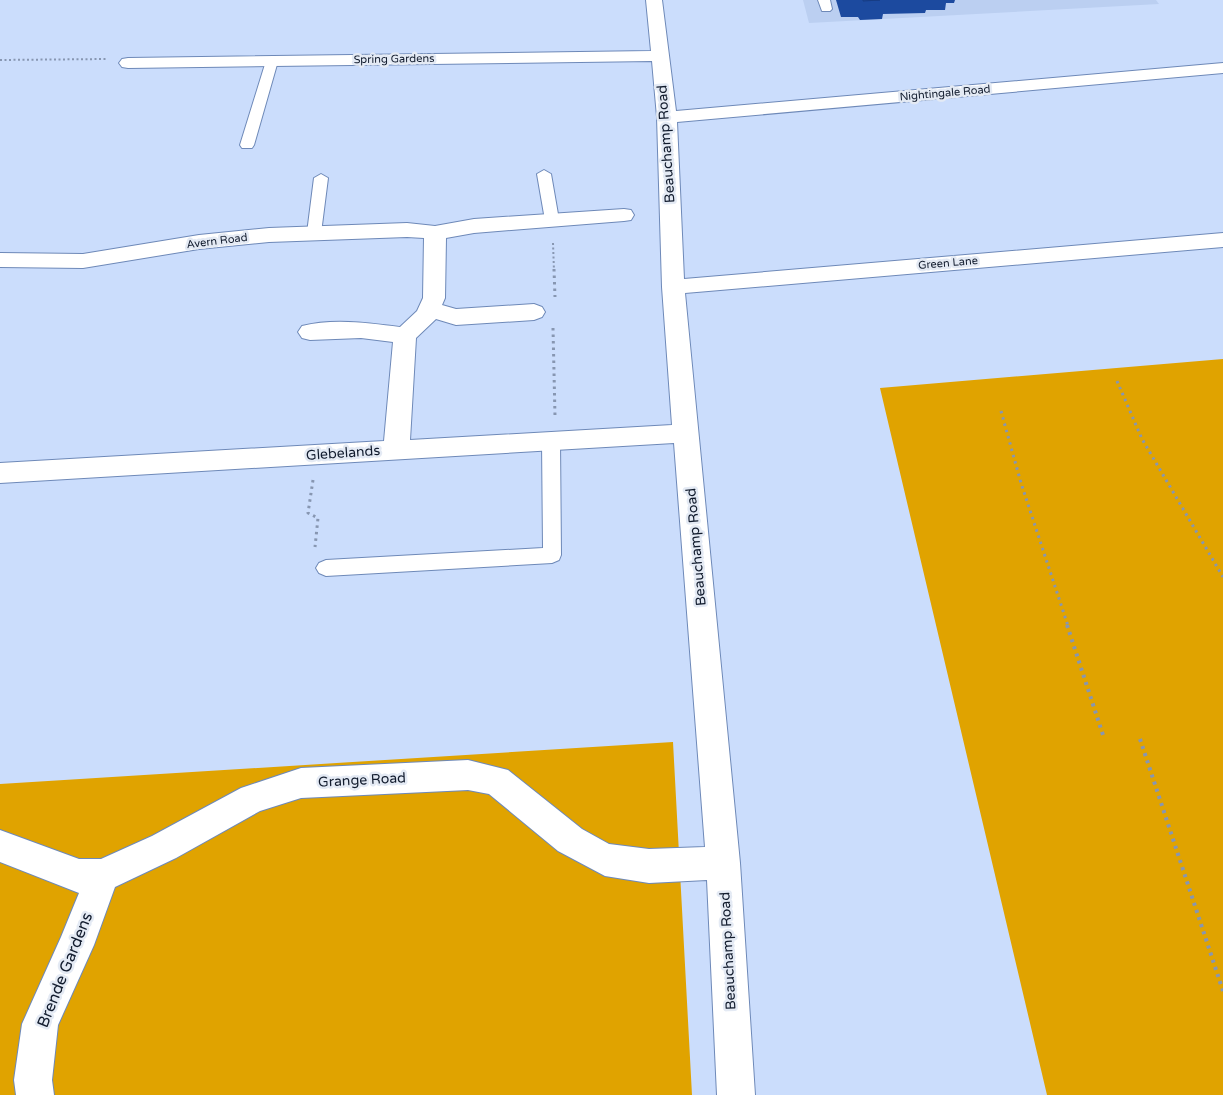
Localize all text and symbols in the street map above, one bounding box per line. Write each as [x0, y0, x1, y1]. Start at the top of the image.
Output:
street label: Spring Gardens [353, 52, 435, 66]
street label: Nightingale Road [899, 83, 991, 103]
street label: Beauchamp Road [653, 84, 679, 204]
street label: Avern Road [186, 231, 248, 251]
street label: Green Lane [918, 254, 978, 272]
street label: Glebelands [305, 442, 381, 464]
street label: Beauchamp Road [682, 487, 710, 607]
street label: Grange Road [318, 769, 406, 791]
street label: Beauchamp Road [716, 892, 740, 1010]
street label: Brende Gardens [33, 909, 97, 1031]

